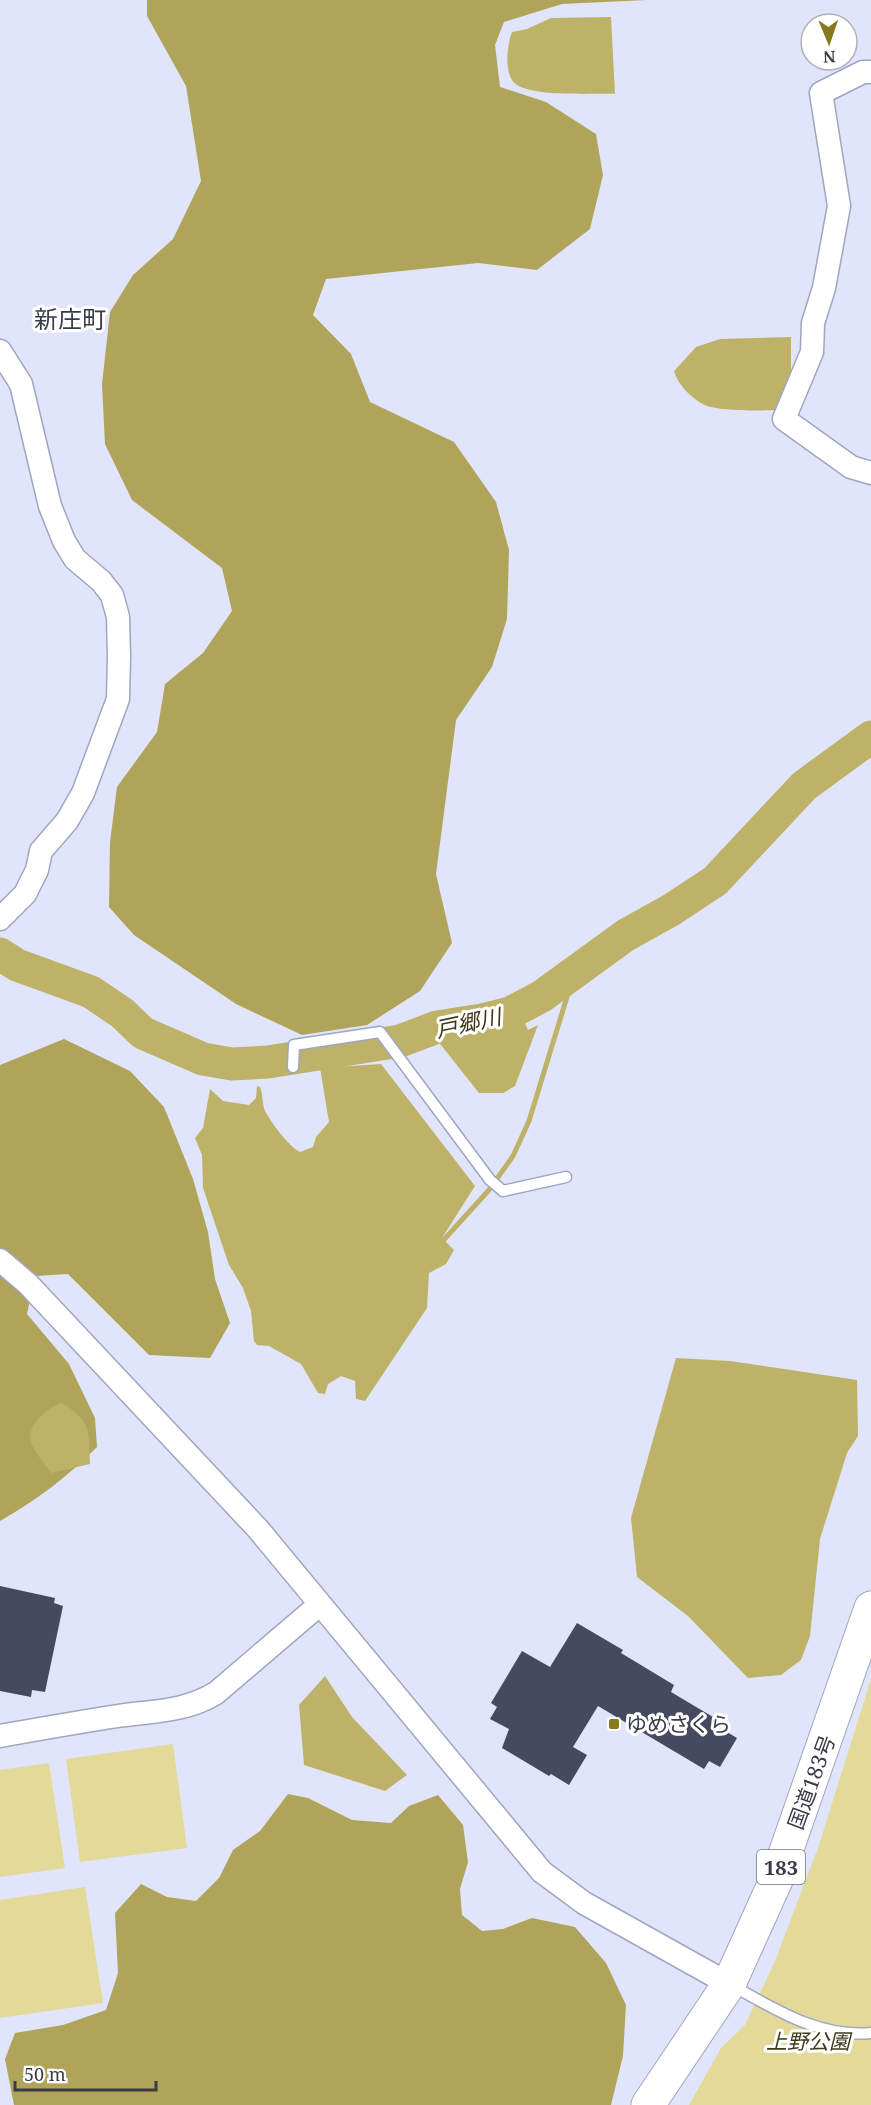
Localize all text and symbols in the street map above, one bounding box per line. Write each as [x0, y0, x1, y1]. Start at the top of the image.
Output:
north arrow [799, 12, 859, 72]
text: N [822, 46, 836, 68]
district label: 新庄町 [34, 302, 106, 335]
water label: 戸郷川 [433, 1000, 505, 1044]
place label: ゆめさくら [626, 1710, 731, 1738]
marker: ゆめさくら [607, 1717, 621, 1731]
street label: 国道183号 [781, 1731, 841, 1833]
road number: 183 [757, 1850, 805, 1884]
park label: 上野公園 [766, 2027, 853, 2055]
scale bar [15, 2054, 156, 2092]
text: 50 m [24, 2062, 66, 2086]

